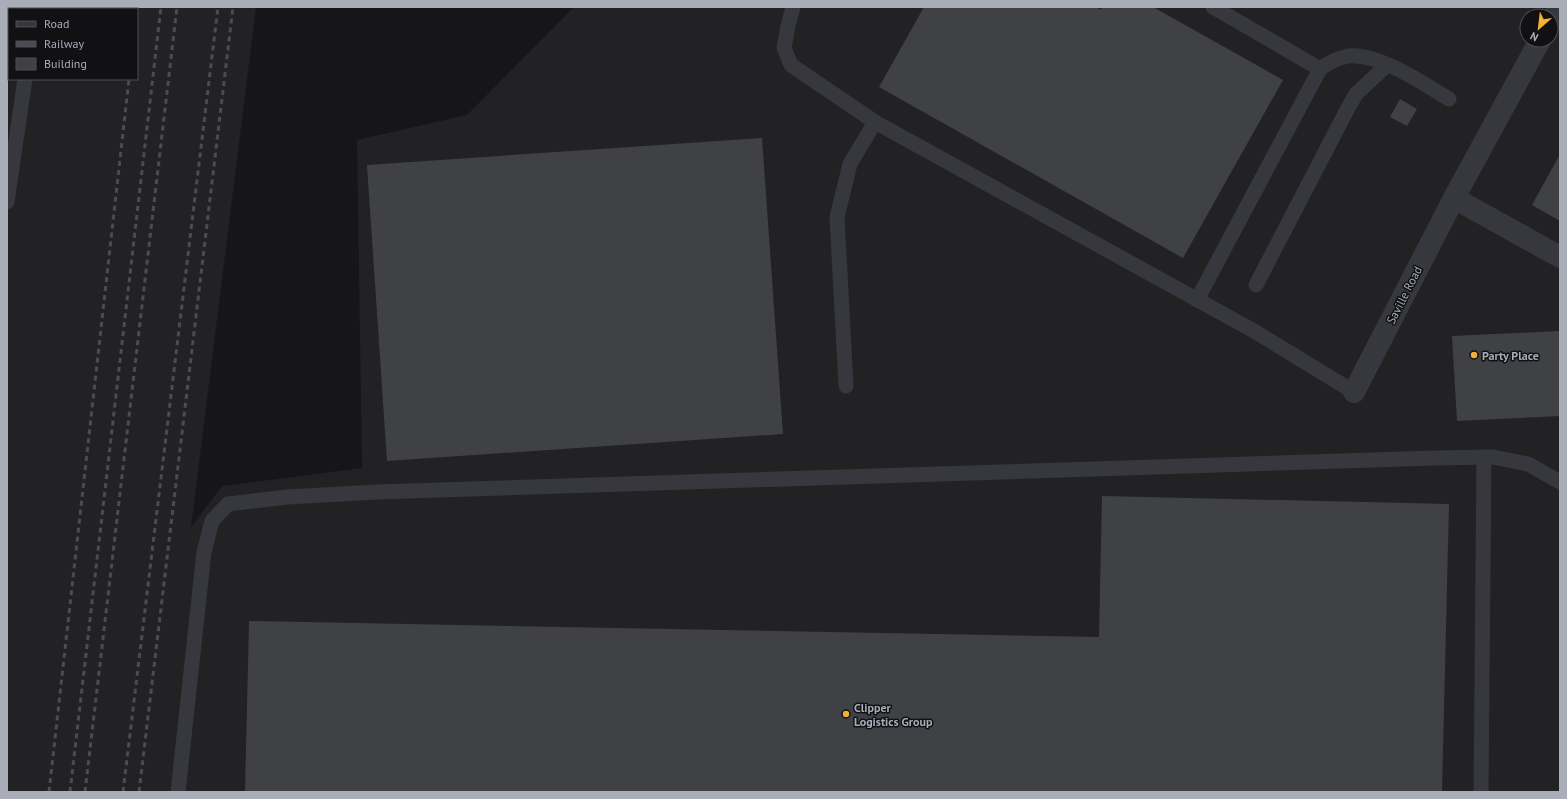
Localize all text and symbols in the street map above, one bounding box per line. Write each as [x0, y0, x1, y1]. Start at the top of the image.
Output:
legend [8, 8, 138, 80]
north arrow [1519, 8, 1559, 48]
text: Road [44, 16, 69, 31]
text: N [1528, 29, 1541, 45]
text: Railway [44, 36, 84, 51]
text: Building [44, 56, 87, 71]
street label: Saville Road [1383, 264, 1425, 326]
place label: Party Place [1482, 348, 1539, 363]
marker: Party Place [1469, 350, 1479, 360]
place label: Clipper Logistics Group [854, 700, 933, 729]
marker: Clipper Logistics Group [841, 709, 851, 719]

